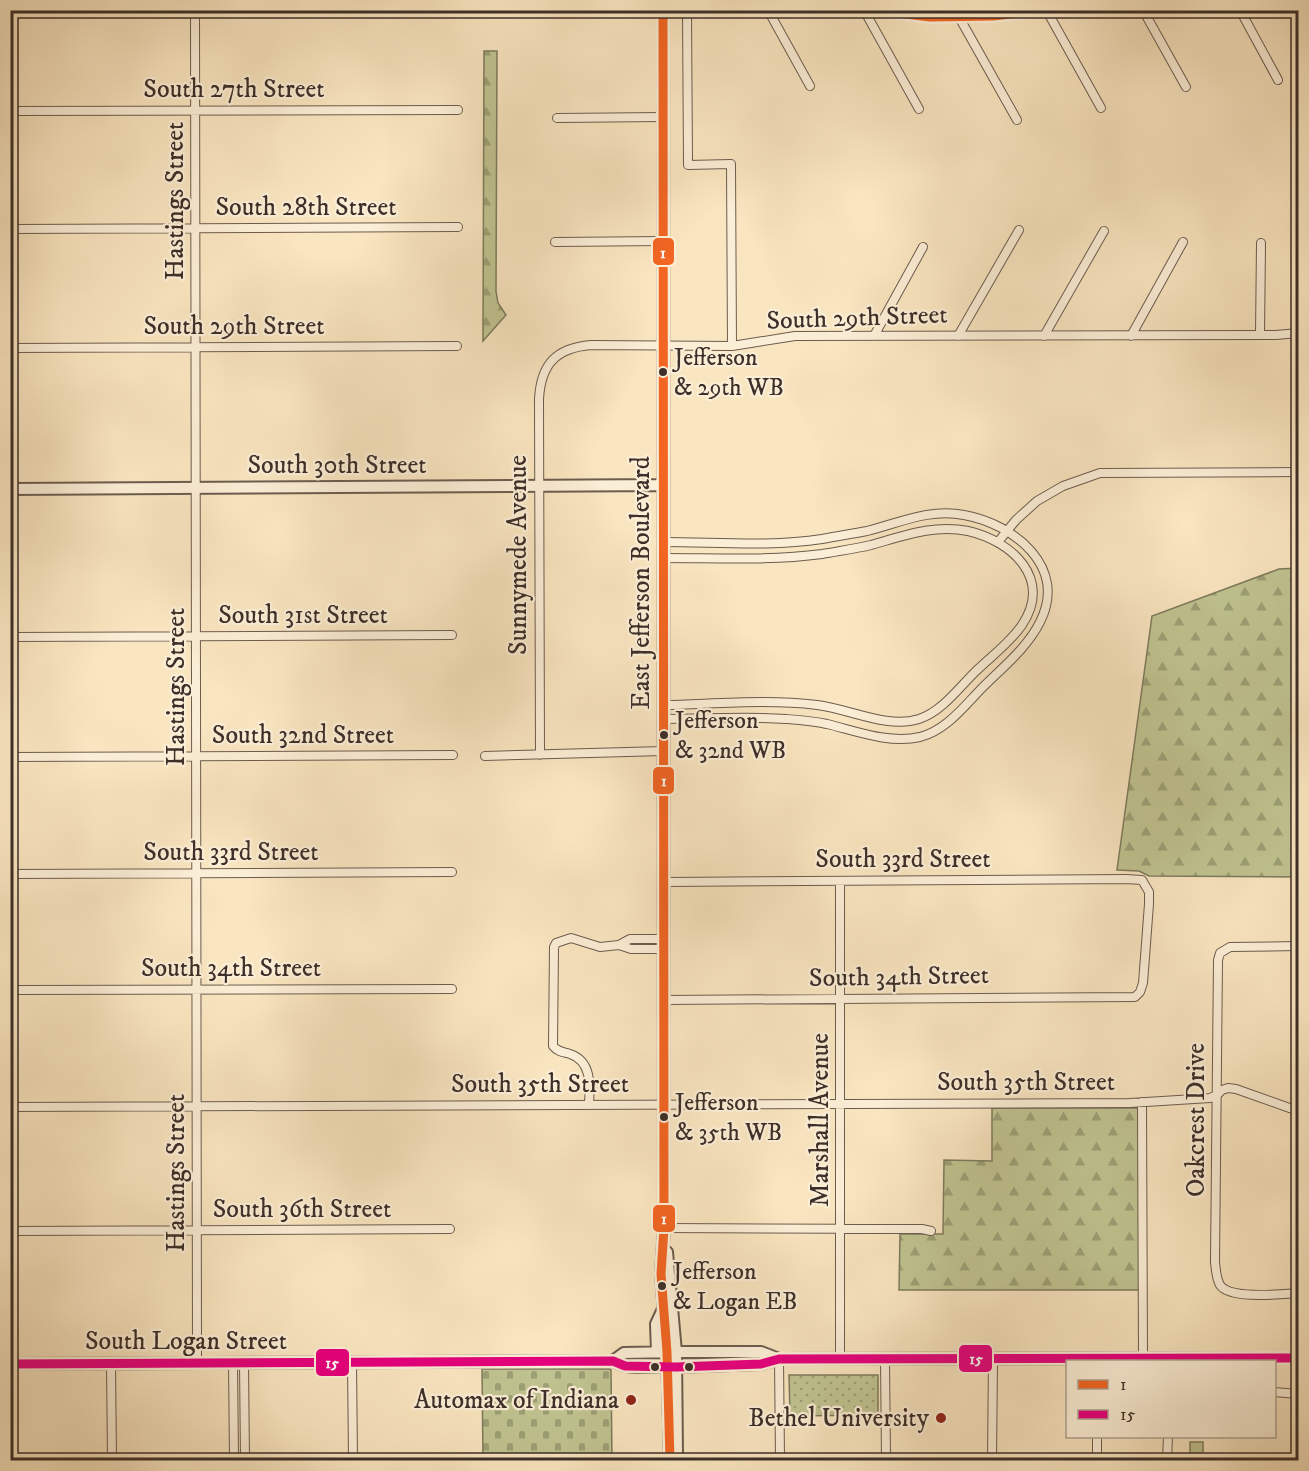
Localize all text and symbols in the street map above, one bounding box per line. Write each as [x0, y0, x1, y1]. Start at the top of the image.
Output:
street label: South 27th Street [143, 73, 325, 106]
street label: Hastings Street [159, 122, 192, 280]
street label: South 28th Street [215, 191, 397, 224]
line badge: 1 [652, 237, 675, 266]
text: 1 [660, 243, 666, 263]
street label: South 29th Street [766, 298, 948, 338]
street label: South 29th Street [143, 310, 325, 343]
place label: Jefferson & 29th WB [672, 343, 784, 403]
marker: Jefferson & 29th WB [657, 366, 669, 378]
street label: South 30th Street [247, 449, 427, 482]
street label: Sunnymede Avenue [502, 455, 535, 655]
street label: East Jefferson Boulevard [625, 456, 658, 710]
street label: South 31st Street [218, 599, 388, 632]
street label: Hastings Street [160, 608, 193, 766]
place label: Jefferson & 32nd WB [673, 706, 786, 766]
street label: South 32nd Street [212, 719, 394, 752]
marker: Jefferson & 32nd WB [658, 729, 670, 741]
line badge: 1 [652, 766, 675, 795]
text: 1 [661, 771, 667, 791]
street label: South 33rd Street [143, 836, 319, 869]
street label: South 33rd Street [815, 843, 991, 876]
street label: South 34th Street [141, 952, 321, 985]
street label: South 34th Street [809, 959, 989, 995]
street label: Marshall Avenue [804, 1033, 837, 1207]
street label: Oakcrest Drive [1180, 1043, 1213, 1197]
street label: South 35th Street [937, 1066, 1115, 1099]
street label: South 35th Street [451, 1068, 629, 1101]
place label: Jefferson & 35th WB [673, 1088, 782, 1148]
street label: Hastings Street [160, 1094, 193, 1252]
marker: Jefferson & 35th WB [658, 1111, 670, 1123]
street label: South 36th Street [213, 1193, 391, 1226]
line badge: 1 [652, 1204, 676, 1233]
text: 1 [661, 1209, 667, 1229]
place label: Jefferson & Logan EB [671, 1257, 797, 1317]
marker: Jefferson & Logan EB [656, 1280, 668, 1292]
street label: South Logan Street [85, 1325, 287, 1358]
line badge: 15 [958, 1344, 993, 1373]
line badge: 15 [315, 1348, 350, 1377]
text: 15 [969, 1349, 983, 1369]
text: 15 [325, 1353, 339, 1373]
legend [1066, 1360, 1276, 1438]
unlabelled marker [649, 1361, 661, 1373]
unlabelled marker [683, 1361, 695, 1373]
text: 1 [1120, 1374, 1127, 1396]
place label: Automax of Indiana [414, 1384, 619, 1417]
marker: Automax of Indiana [624, 1393, 638, 1407]
place label: Bethel University [748, 1402, 930, 1435]
text: 15 [1120, 1404, 1135, 1426]
marker: Bethel University [934, 1411, 948, 1425]

